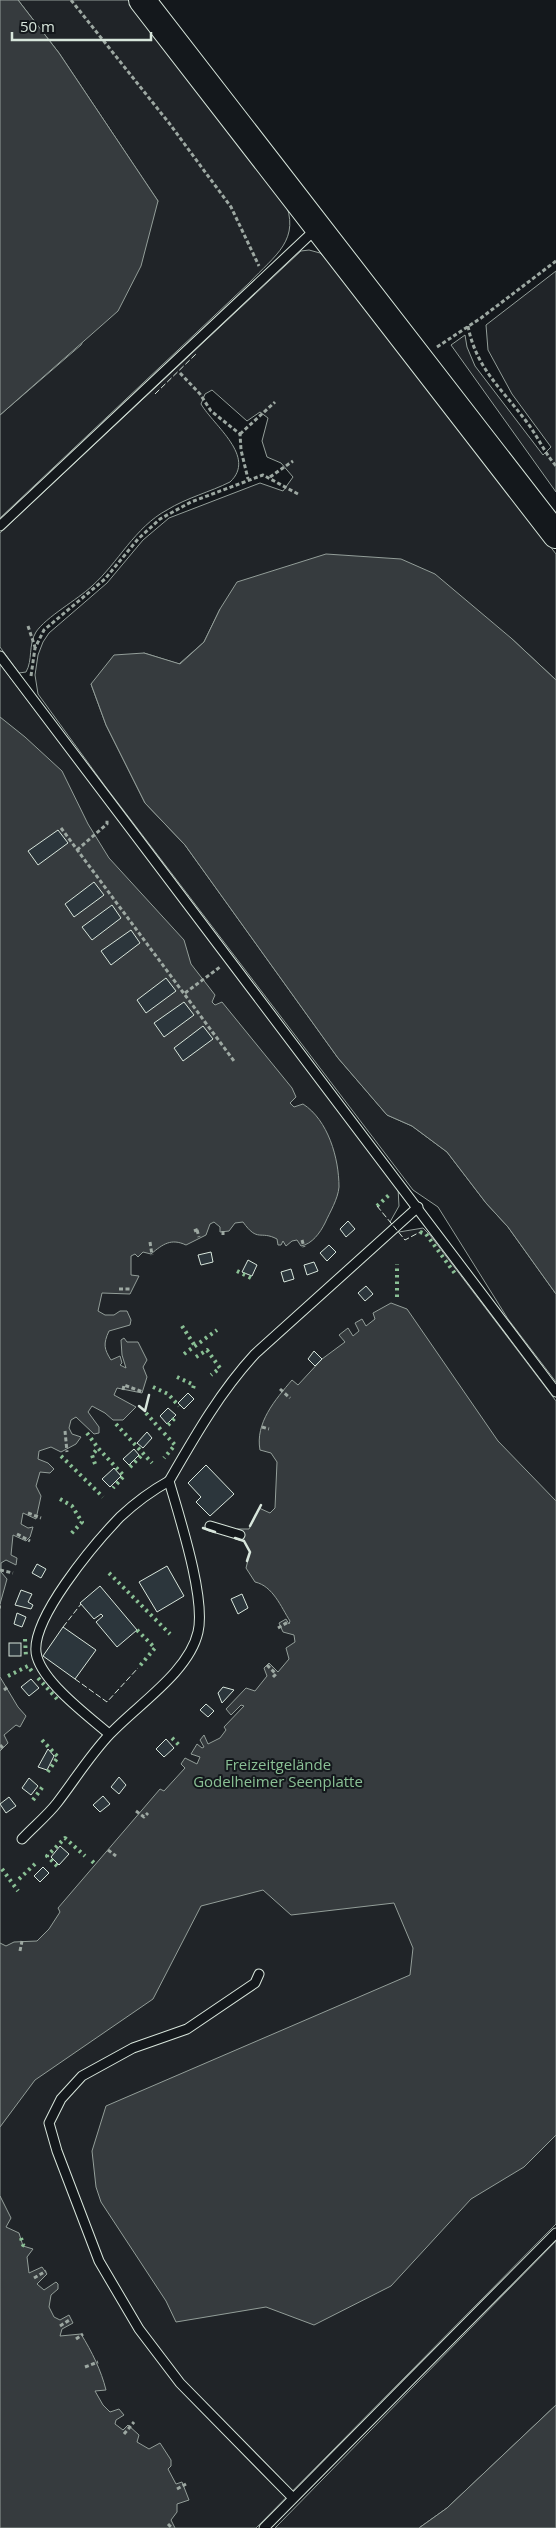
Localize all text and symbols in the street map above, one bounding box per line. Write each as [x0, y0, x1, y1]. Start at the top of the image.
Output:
scale bar [12, 10, 151, 42]
text: 50 m [20, 16, 55, 36]
park label: Freizeitgelände Godelheimer Seenplatte [193, 1754, 363, 1791]

